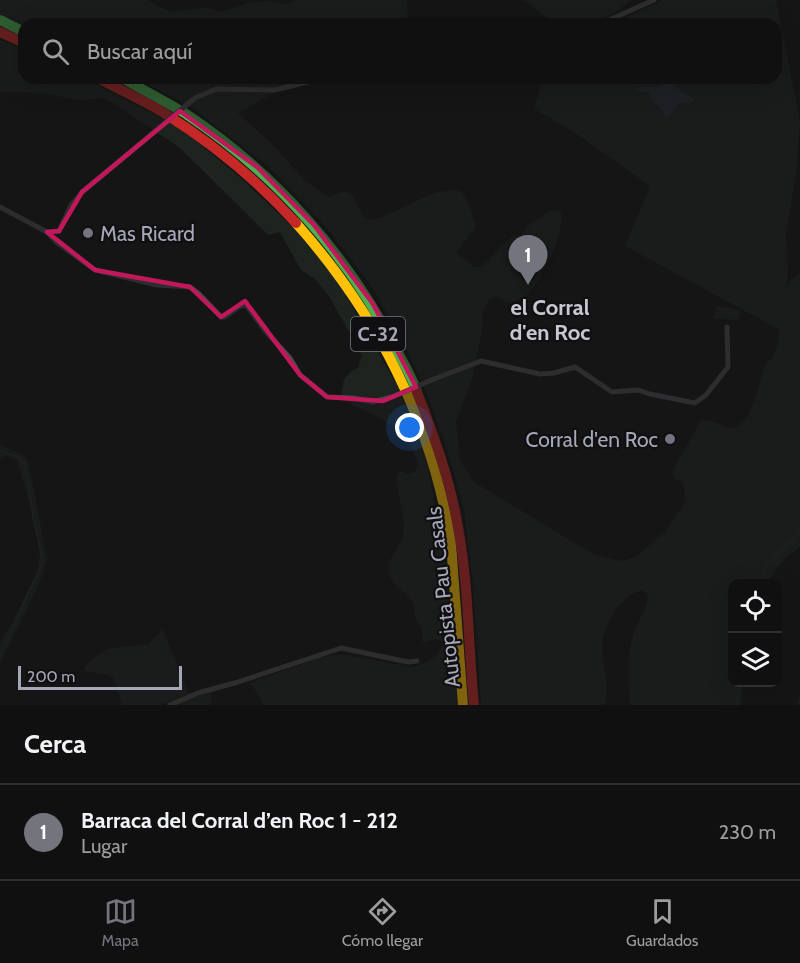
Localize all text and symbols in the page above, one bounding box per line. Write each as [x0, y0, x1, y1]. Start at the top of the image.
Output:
search box [18, 18, 782, 84]
icon: search [39, 35, 72, 68]
text: Buscar aquí [87, 38, 192, 65]
place label: Mas Ricard [100, 221, 195, 246]
marker: Mas Ricard [81, 226, 95, 240]
pin: 1 [508, 236, 548, 285]
district label: el Corral d'en Roc [510, 294, 590, 346]
road number: C-32 [351, 317, 405, 351]
your location [395, 413, 424, 442]
place label: Corral d'en Roc [526, 427, 658, 452]
marker: Corral d'en Roc [663, 432, 677, 446]
street label: Autopista Pau Casals [421, 505, 465, 689]
map controls [728, 579, 782, 687]
button: locate [728, 579, 782, 633]
button: layers [728, 633, 782, 687]
scale bar [18, 663, 182, 690]
text: 200 m [27, 667, 75, 686]
text: Cerca [24, 728, 86, 760]
text: Barraca del Corral d’en Roc 1 - 212 [81, 807, 398, 834]
text: 1 [40, 820, 47, 844]
text: 230 m [719, 820, 776, 844]
text: Lugar [81, 834, 127, 858]
tab: Mapa [102, 895, 139, 950]
tab: Cómo llegar [342, 895, 423, 950]
tab: Guardados [626, 895, 698, 950]

